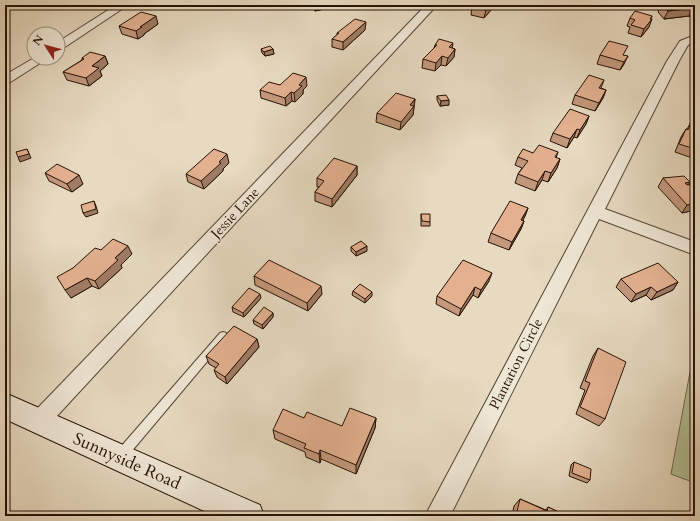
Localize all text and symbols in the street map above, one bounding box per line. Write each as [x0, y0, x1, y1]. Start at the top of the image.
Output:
north arrow [26, 26, 66, 66]
text: N [29, 32, 47, 49]
street label: Jessie Lane [205, 183, 264, 244]
street label: Plantation Circle [485, 315, 547, 413]
street label: Sunnyside Road [70, 427, 184, 495]

